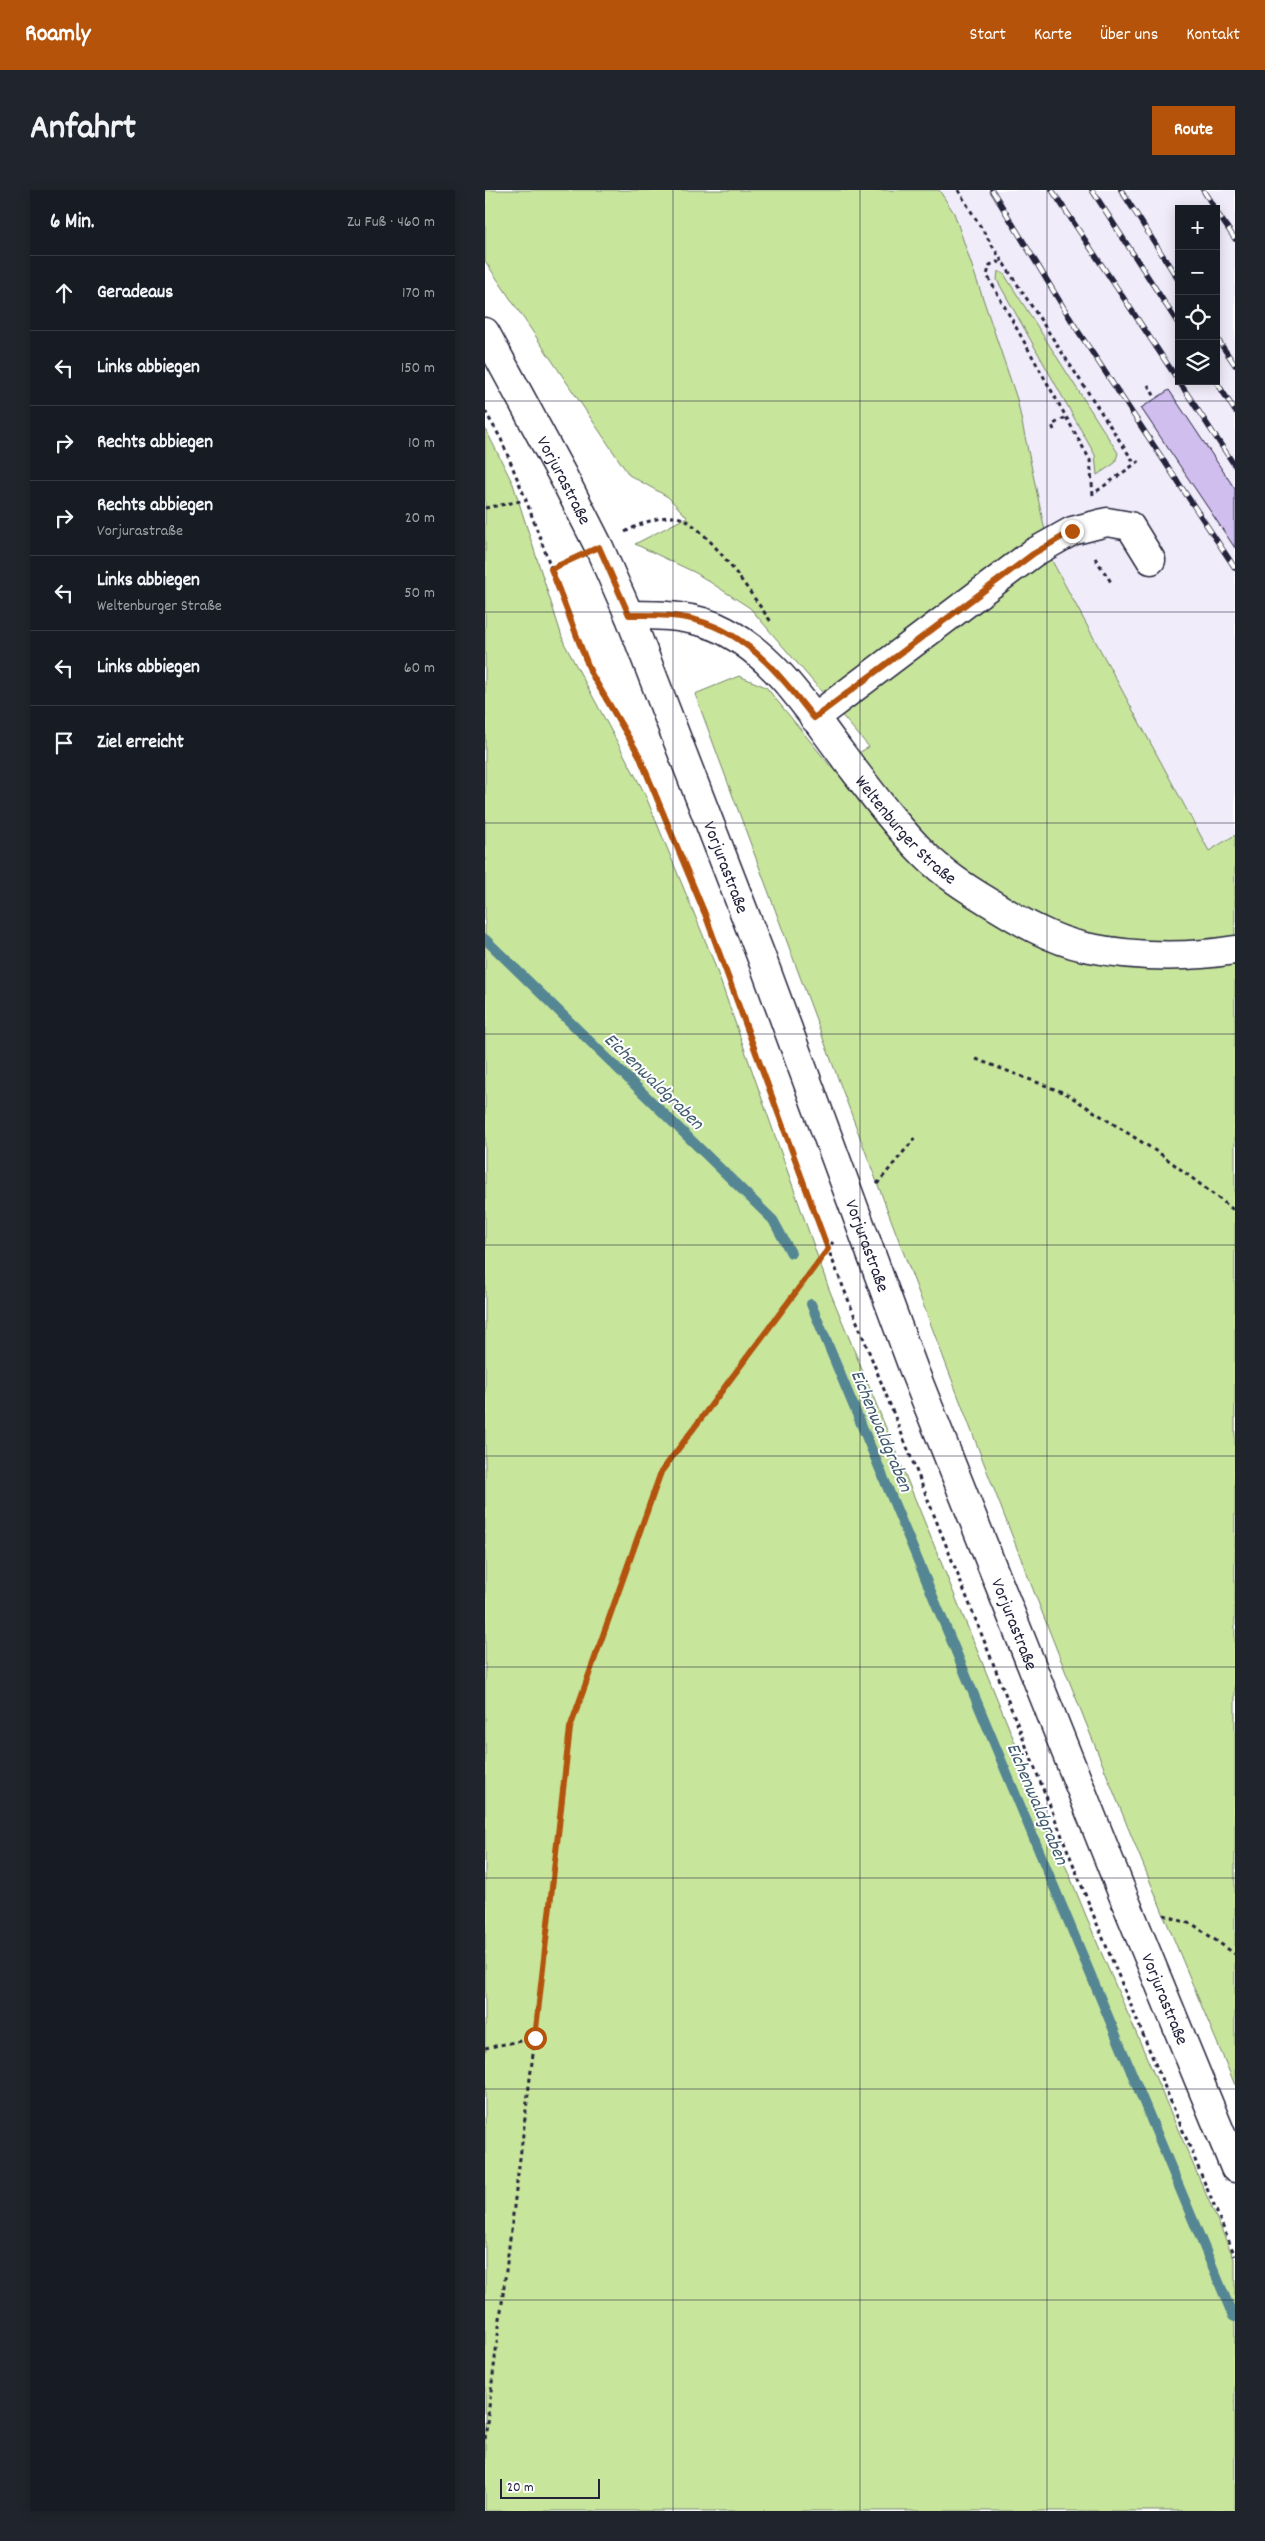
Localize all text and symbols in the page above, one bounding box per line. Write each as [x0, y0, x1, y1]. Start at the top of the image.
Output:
text: Roamly [25, 18, 91, 52]
text: Start [970, 23, 1006, 48]
text: Karte [1034, 23, 1072, 48]
text: Über uns [1100, 23, 1158, 48]
text: Kontakt [1186, 23, 1240, 48]
text: Anfahrt [30, 105, 136, 155]
button: Route [1152, 106, 1235, 155]
map controls [1175, 205, 1220, 385]
button: + [1175, 205, 1220, 250]
text: 6 Min. [50, 208, 94, 238]
text: Zu Fuß · 460 m [347, 211, 435, 234]
button: − [1175, 250, 1220, 295]
icon: ahead [50, 279, 78, 307]
text: Geradeaus [97, 280, 173, 307]
text: 170 m [402, 282, 435, 305]
button: locate [1175, 295, 1220, 340]
button: layers [1175, 340, 1220, 385]
icon: left [50, 354, 78, 382]
text: Links abbiegen [97, 355, 200, 382]
text: 150 m [401, 357, 435, 380]
icon: right [50, 429, 78, 457]
text: Rechts abbiegen [97, 430, 213, 457]
text: 10 m [408, 432, 435, 455]
street label: Vorjurastraße [529, 432, 596, 530]
text: Rechts abbiegen [97, 493, 213, 520]
icon: right [50, 504, 78, 532]
text: 20 m [405, 507, 435, 530]
text: Vorjurastraße [97, 520, 183, 543]
route end [1061, 520, 1084, 543]
text: Links abbiegen [97, 568, 200, 595]
icon: left [50, 579, 78, 607]
text: 50 m [404, 582, 435, 605]
text: Weltenburger Straße [97, 595, 222, 618]
icon: left [50, 654, 78, 682]
text: Links abbiegen [97, 655, 200, 682]
text: 60 m [404, 657, 435, 680]
icon: arrive [50, 729, 78, 757]
text: Ziel erreicht [97, 730, 184, 757]
street label: Weltenburger Straße [848, 771, 961, 892]
street label: Vorjurastraße [695, 818, 753, 918]
water label: Eichenwaldgraben [597, 1028, 710, 1138]
street label: Vorjurastraße [837, 1197, 894, 1296]
water label: Eichenwaldgraben [842, 1366, 918, 1498]
street label: Vorjurastraße [983, 1575, 1042, 1675]
water label: Eichenwaldgraben [998, 1739, 1074, 1871]
street label: Vorjurastraße [1133, 1950, 1193, 2049]
route start [524, 2027, 547, 2050]
scale bar [500, 2476, 600, 2499]
text: 20 m [507, 2478, 534, 2498]

